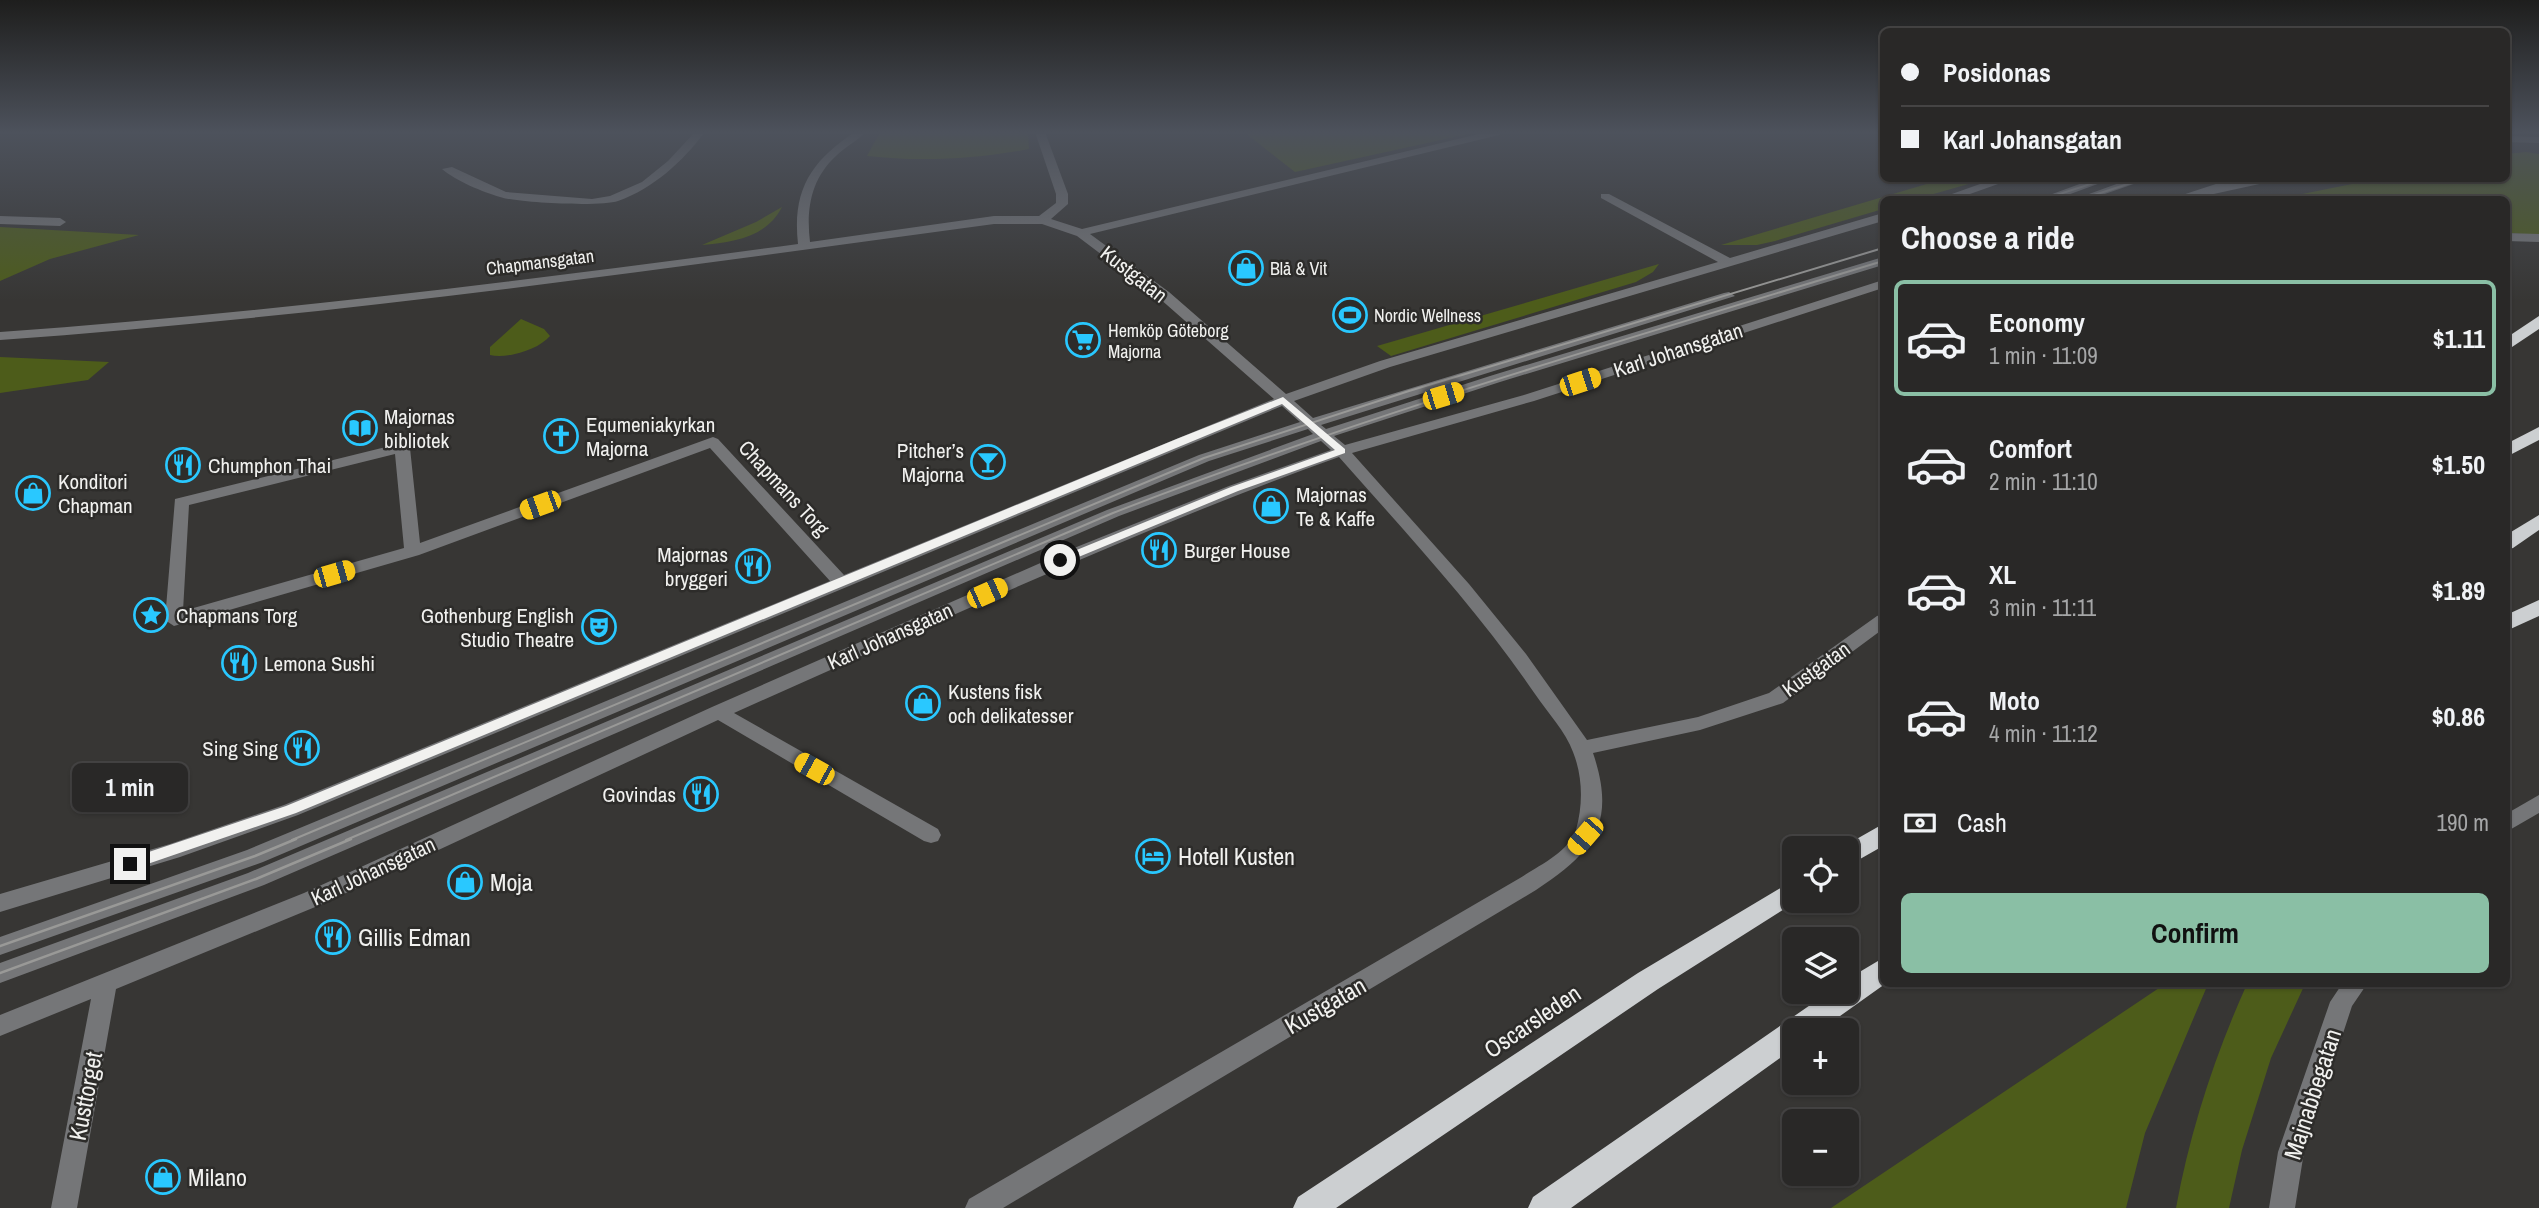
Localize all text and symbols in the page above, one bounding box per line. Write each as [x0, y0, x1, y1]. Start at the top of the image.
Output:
text: Posidonas [1943, 55, 2051, 90]
text: Karl Johansgatan [1943, 122, 2122, 157]
text: Choose a ride [1901, 216, 2075, 259]
street label: Kustgatan [1095, 239, 1173, 309]
street label: Chapmansgatan [485, 243, 595, 281]
shop icon: Blå & Vit [1227, 249, 1265, 287]
place label: Blå & Vit [1270, 256, 1327, 281]
sports icon: Nordic Wellness [1331, 296, 1369, 334]
place label: Nordic Wellness [1374, 303, 1481, 328]
text: Economy [1989, 305, 2085, 340]
icon: car [1905, 307, 1968, 370]
street label: Karl Johansgatan [1610, 316, 1746, 384]
place label: Hemköp Göteborg Majorna [1108, 318, 1229, 364]
supermarket icon: Hemköp Göteborg Majorna [1064, 321, 1102, 359]
text: $1.11 [2433, 321, 2485, 356]
text: 1 min · 11:09 [1989, 340, 2098, 371]
car [1557, 366, 1604, 398]
car [1420, 380, 1467, 412]
place label: Majornas bibliotek [384, 402, 455, 455]
library icon: Majornas bibliotek [341, 409, 379, 447]
place label: Equmeniakyrkan Majorna [586, 410, 715, 463]
church icon: Equmeniakyrkan Majorna [542, 417, 580, 455]
text: Comfort [1989, 431, 2072, 466]
icon: car [1905, 433, 1968, 496]
street label: Chapmans Torg [732, 434, 836, 543]
place label: Pitcher’s Majorna [897, 436, 964, 489]
bar icon: Pitcher’s Majorna [969, 443, 1007, 481]
restaurant icon: Chumphon Thai [164, 446, 202, 484]
text: $1.50 [2432, 447, 2485, 482]
place label: Chumphon Thai [208, 451, 331, 480]
text: 2 min · 11:10 [1989, 466, 2098, 497]
place label: Konditori Chapman [58, 467, 133, 520]
shop icon: Konditori Chapman [14, 474, 52, 512]
place label: Majornas Te & Kaffe [1296, 480, 1375, 533]
shop icon: Majornas Te & Kaffe [1252, 487, 1290, 525]
car [517, 488, 564, 522]
restaurant icon: Burger House [1140, 531, 1178, 569]
place label: Burger House [1184, 536, 1290, 565]
place label: Majornas bryggeri [657, 540, 728, 593]
route start [1044, 544, 1076, 576]
restaurant icon: Majornas bryggeri [734, 547, 772, 585]
text: XL [1989, 557, 2016, 592]
car [311, 558, 358, 590]
icon: car [1905, 559, 1968, 622]
text: $1.89 [2432, 573, 2485, 608]
car [964, 575, 1011, 611]
text: 3 min · 11:11 [1989, 592, 2096, 623]
street label: Karl Johansgatan [823, 595, 957, 677]
place icon: Chapmans Torg [132, 596, 170, 634]
place label: Chapmans Torg [176, 601, 298, 630]
place label: Gothenburg English Studio Theatre [421, 601, 574, 654]
theatre icon: Gothenburg English Studio Theatre [580, 608, 618, 646]
street label: Kustgatan [1776, 634, 1856, 704]
restaurant icon: Lemona Sushi [220, 644, 258, 682]
place label: Lemona Sushi [264, 649, 375, 678]
place label: Kustens fisk och delikatesser [948, 677, 1074, 730]
text: Moto [1989, 683, 2040, 718]
shop icon: Kustens fisk och delikatesser [904, 684, 942, 722]
icon: car [1905, 685, 1968, 748]
text: $0.86 [2432, 699, 2485, 734]
text: 4 min · 11:12 [1989, 718, 2098, 749]
restaurant icon: Sing Sing [283, 729, 321, 767]
place label: Sing Sing [202, 734, 278, 763]
car [791, 750, 838, 788]
callout: 1 min [72, 762, 188, 812]
text: 1 min [105, 772, 155, 803]
restaurant icon: Govindas [682, 775, 720, 813]
place label: Govindas [602, 780, 676, 809]
icon: cash [1901, 804, 1939, 842]
text: Cash [1957, 805, 2007, 840]
text: 190 m [2437, 807, 2489, 838]
car [1564, 813, 1607, 859]
street label: Karl Johansgatan [306, 830, 440, 912]
map controls [1782, 836, 1859, 1186]
button: locate [1782, 836, 1859, 913]
hotel icon: Hotell Kusten [1134, 837, 1172, 875]
place label: Hotell Kusten [1178, 840, 1295, 872]
route end [114, 848, 146, 880]
shop icon: Moja [446, 863, 484, 901]
place label: Moja [490, 866, 533, 898]
button: Confirm [1901, 893, 2489, 973]
restaurant icon: Gillis Edman [314, 918, 352, 956]
place label: Gillis Edman [358, 921, 471, 953]
button: layers [1782, 927, 1859, 1004]
street label: Kustgatan [1279, 969, 1371, 1041]
street label: Oscarsleden [1477, 977, 1587, 1065]
button: + [1782, 1018, 1859, 1095]
street label: Majnabbegatan [2276, 1025, 2348, 1163]
street label: Kusttorget [61, 1048, 109, 1143]
button: − [1782, 1109, 1859, 1186]
shop icon: Milano [144, 1158, 182, 1196]
place label: Milano [188, 1161, 247, 1193]

